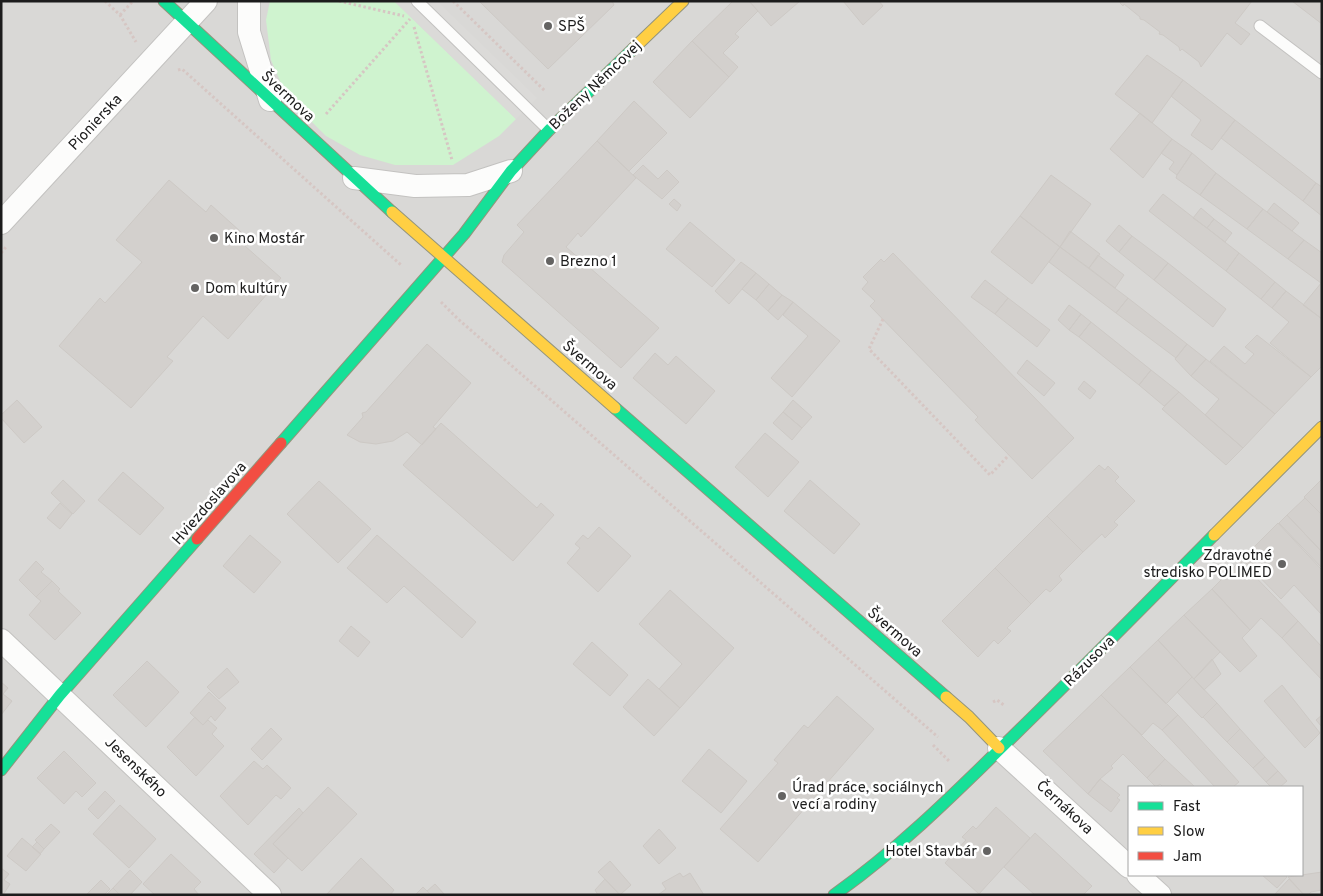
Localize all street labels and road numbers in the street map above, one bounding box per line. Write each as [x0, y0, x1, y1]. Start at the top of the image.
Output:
street label: Boženy Němcovej [546, 37, 646, 135]
street label: Švermova [256, 66, 319, 127]
street label: Pionierska [65, 91, 127, 155]
street label: Švermova [558, 336, 622, 395]
street label: Hviezdoslavova [169, 459, 251, 549]
street label: Švermova [863, 603, 927, 662]
street label: Rázusova [1061, 633, 1120, 692]
street label: Jesenského [100, 734, 170, 802]
street label: Černákova [1031, 775, 1098, 839]

